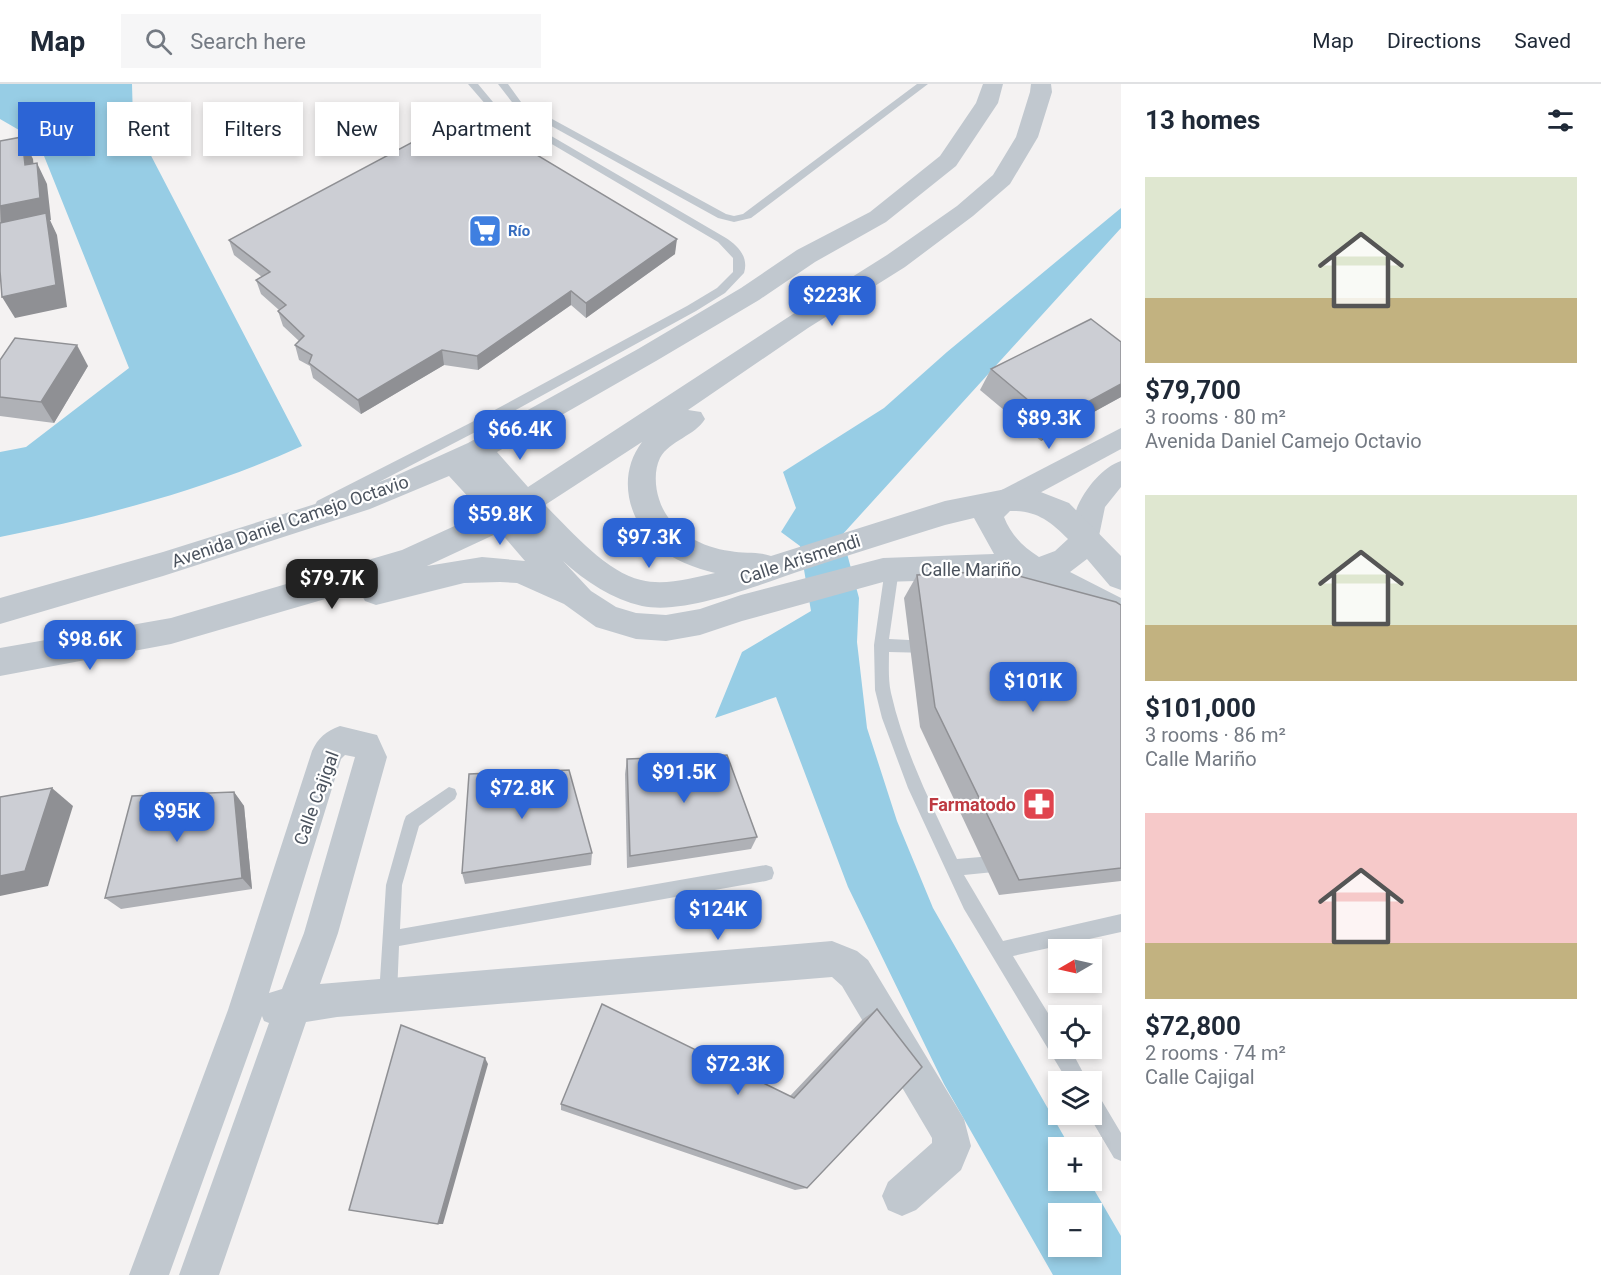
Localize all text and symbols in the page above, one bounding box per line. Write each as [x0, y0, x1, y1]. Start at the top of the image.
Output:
search box [121, 14, 541, 68]
text: Map [30, 25, 85, 58]
icon: search [142, 25, 175, 58]
text: Search here [190, 29, 306, 54]
text: Map [1312, 29, 1354, 53]
text: Directions [1387, 29, 1481, 53]
text: Saved [1514, 29, 1571, 53]
chip: Buy [18, 102, 95, 156]
chip: Rent [107, 102, 191, 156]
chip: Filters [203, 102, 303, 156]
chip: New [315, 102, 399, 156]
chip: Apartment [411, 102, 552, 156]
icon: filters [1544, 104, 1577, 137]
text: 13 homes [1145, 105, 1260, 135]
supermarket icon: Río [467, 213, 503, 249]
icon: home [1307, 216, 1415, 324]
place label: Río [508, 222, 530, 240]
pin: $223K [790, 276, 874, 327]
text: $223K [803, 283, 861, 307]
text: $79,700 [1145, 375, 1241, 405]
pin: $89.3K [1000, 399, 1098, 450]
text: 3 rooms · 80 m² [1145, 405, 1286, 429]
text: $89.3K [1017, 406, 1081, 430]
pin: $66.4K [471, 410, 569, 461]
text: $66.4K [488, 417, 552, 441]
text: Avenida Daniel Camejo Octavio [1145, 429, 1422, 453]
street label: Avenida Daniel Camejo Octavio [169, 471, 411, 571]
pin: $59.8K [451, 495, 549, 546]
text: $59.8K [468, 502, 532, 526]
pin: $97.3K [600, 518, 698, 569]
text: $97.3K [617, 525, 681, 549]
street label: Calle Arismendi [737, 530, 863, 588]
icon: home [1307, 534, 1415, 642]
pin: $79.7K [283, 559, 381, 610]
street label: Calle Mariño [921, 559, 1021, 580]
text: $79.7K [300, 566, 364, 590]
pin: $98.6K [41, 620, 139, 671]
text: $98.6K [58, 627, 122, 651]
pin: $101K [991, 662, 1075, 713]
text: $101K [1004, 669, 1062, 693]
text: $101,000 [1145, 693, 1256, 723]
text: 3 rooms · 86 m² [1145, 723, 1286, 747]
text: Calle Mariño [1145, 747, 1257, 771]
street label: Calle Cajigal [289, 748, 343, 848]
pin: $91.5K [635, 753, 733, 804]
text: $91.5K [652, 760, 716, 784]
pin: $72.8K [473, 769, 571, 820]
text: $72.8K [490, 776, 554, 800]
pharmacy icon: Farmatodo [1021, 786, 1057, 822]
pin: $95K [141, 792, 213, 843]
place label: Farmatodo [929, 794, 1016, 815]
text: $95K [153, 799, 201, 823]
icon: home [1307, 852, 1415, 960]
pin: $124K [676, 890, 760, 941]
text: $124K [689, 897, 747, 921]
north arrow [1048, 939, 1102, 993]
map controls [1048, 939, 1102, 1257]
button: locate [1048, 1005, 1102, 1059]
text: $72,800 [1145, 1011, 1241, 1041]
text: 2 rooms · 74 m² [1145, 1041, 1286, 1065]
pin: $72.3K [689, 1045, 787, 1096]
text: $72.3K [706, 1052, 770, 1076]
text: Calle Cajigal [1145, 1065, 1255, 1089]
button: layers [1048, 1071, 1102, 1125]
button: + [1048, 1137, 1102, 1191]
button: − [1048, 1203, 1102, 1257]

